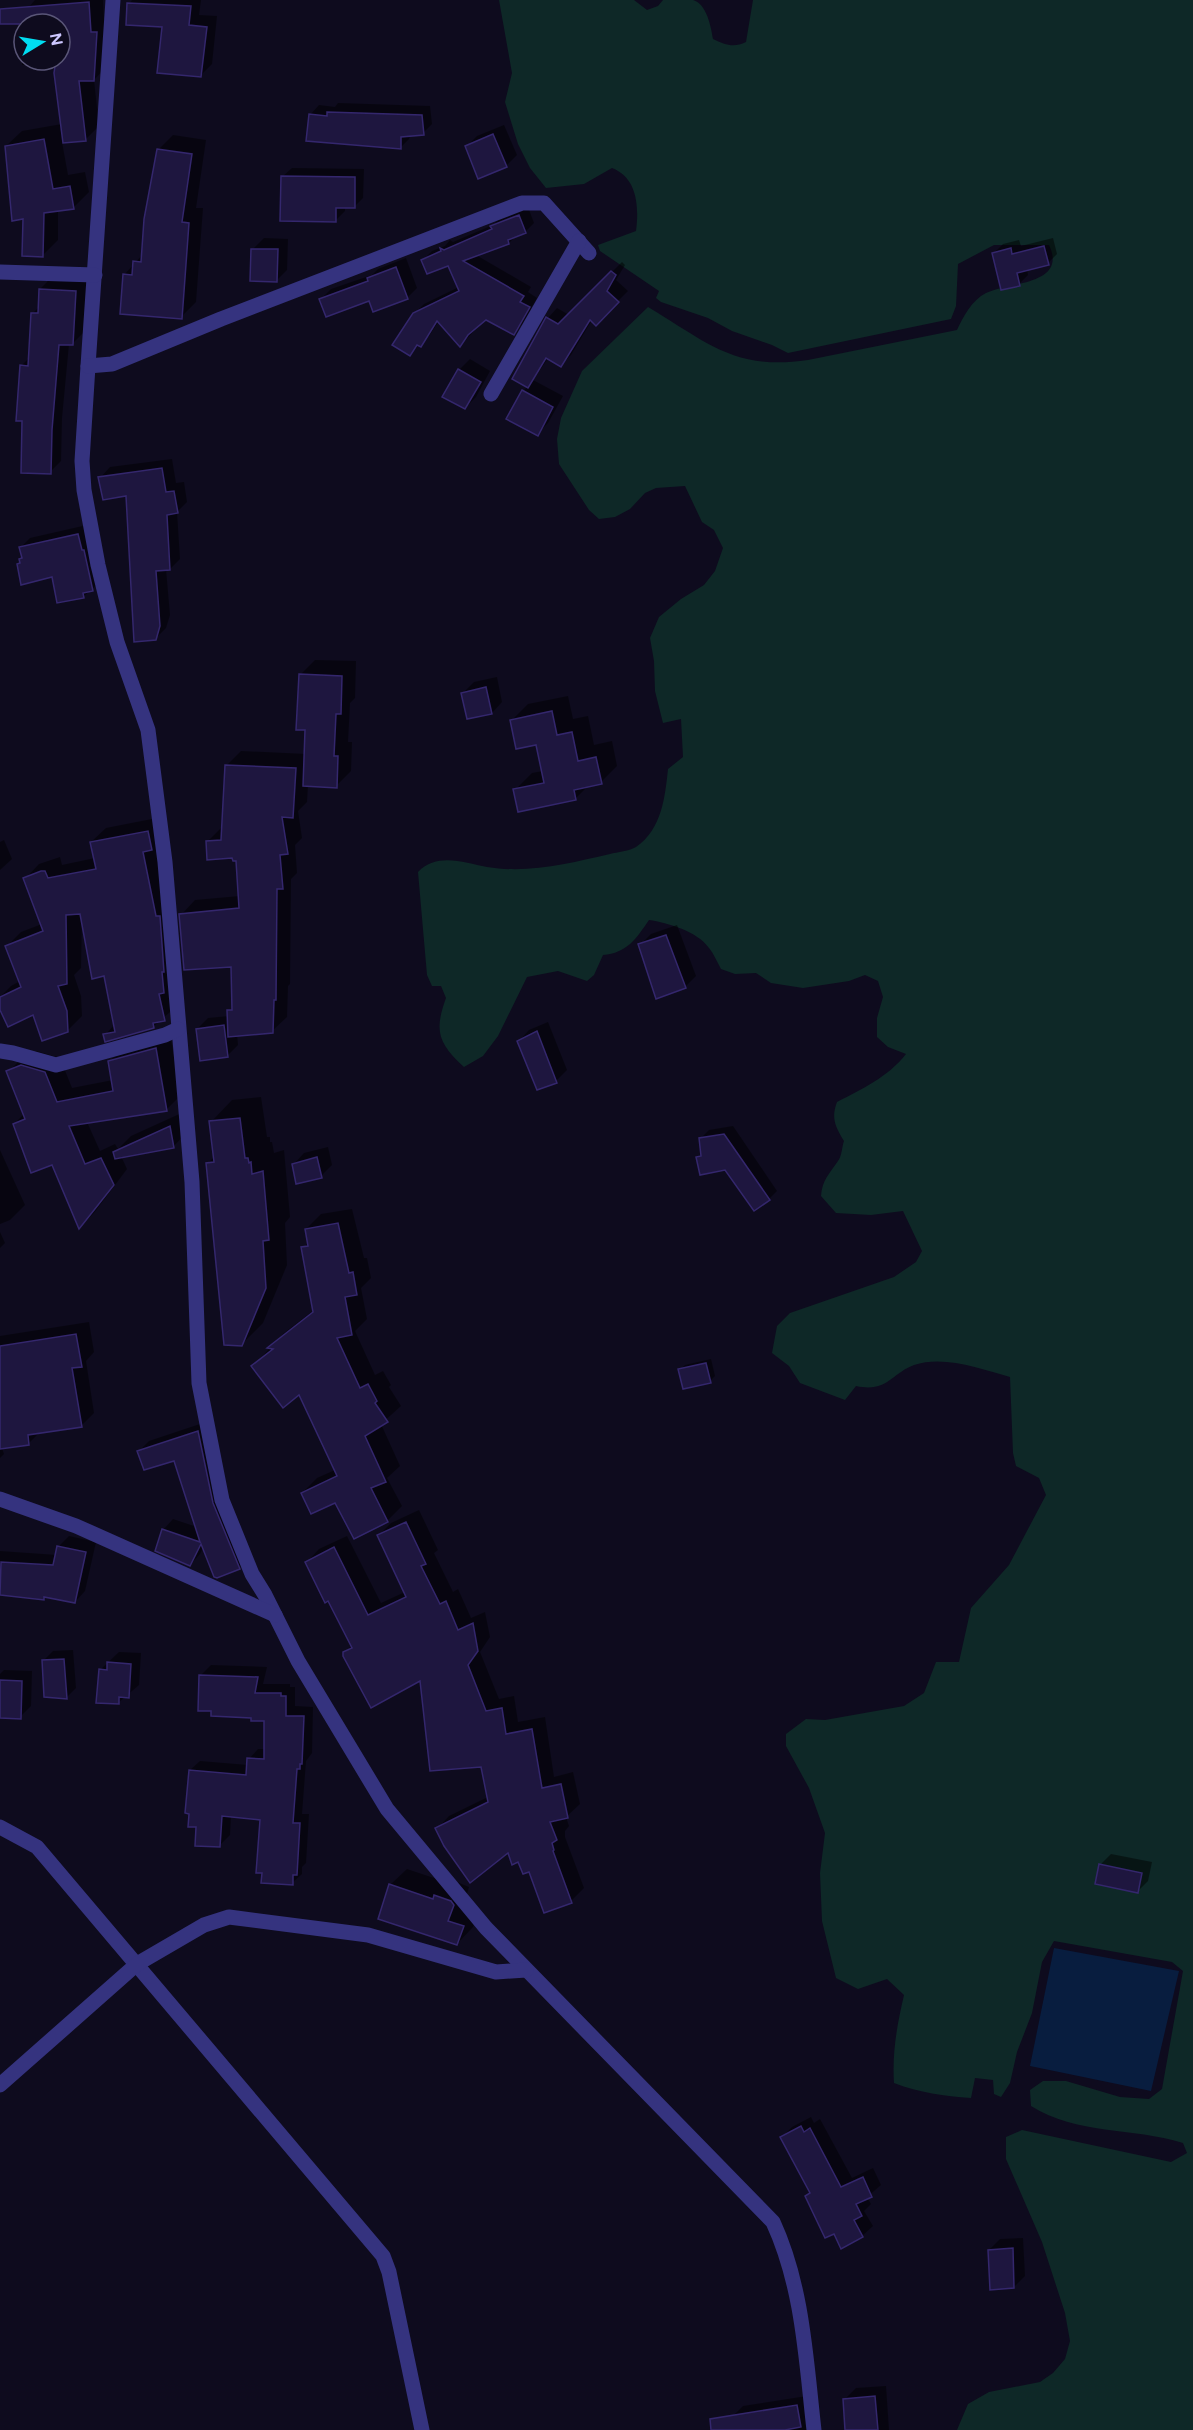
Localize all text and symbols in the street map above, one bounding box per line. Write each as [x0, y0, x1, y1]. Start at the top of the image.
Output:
north arrow [12, 12, 72, 72]
text: N [46, 31, 67, 47]

